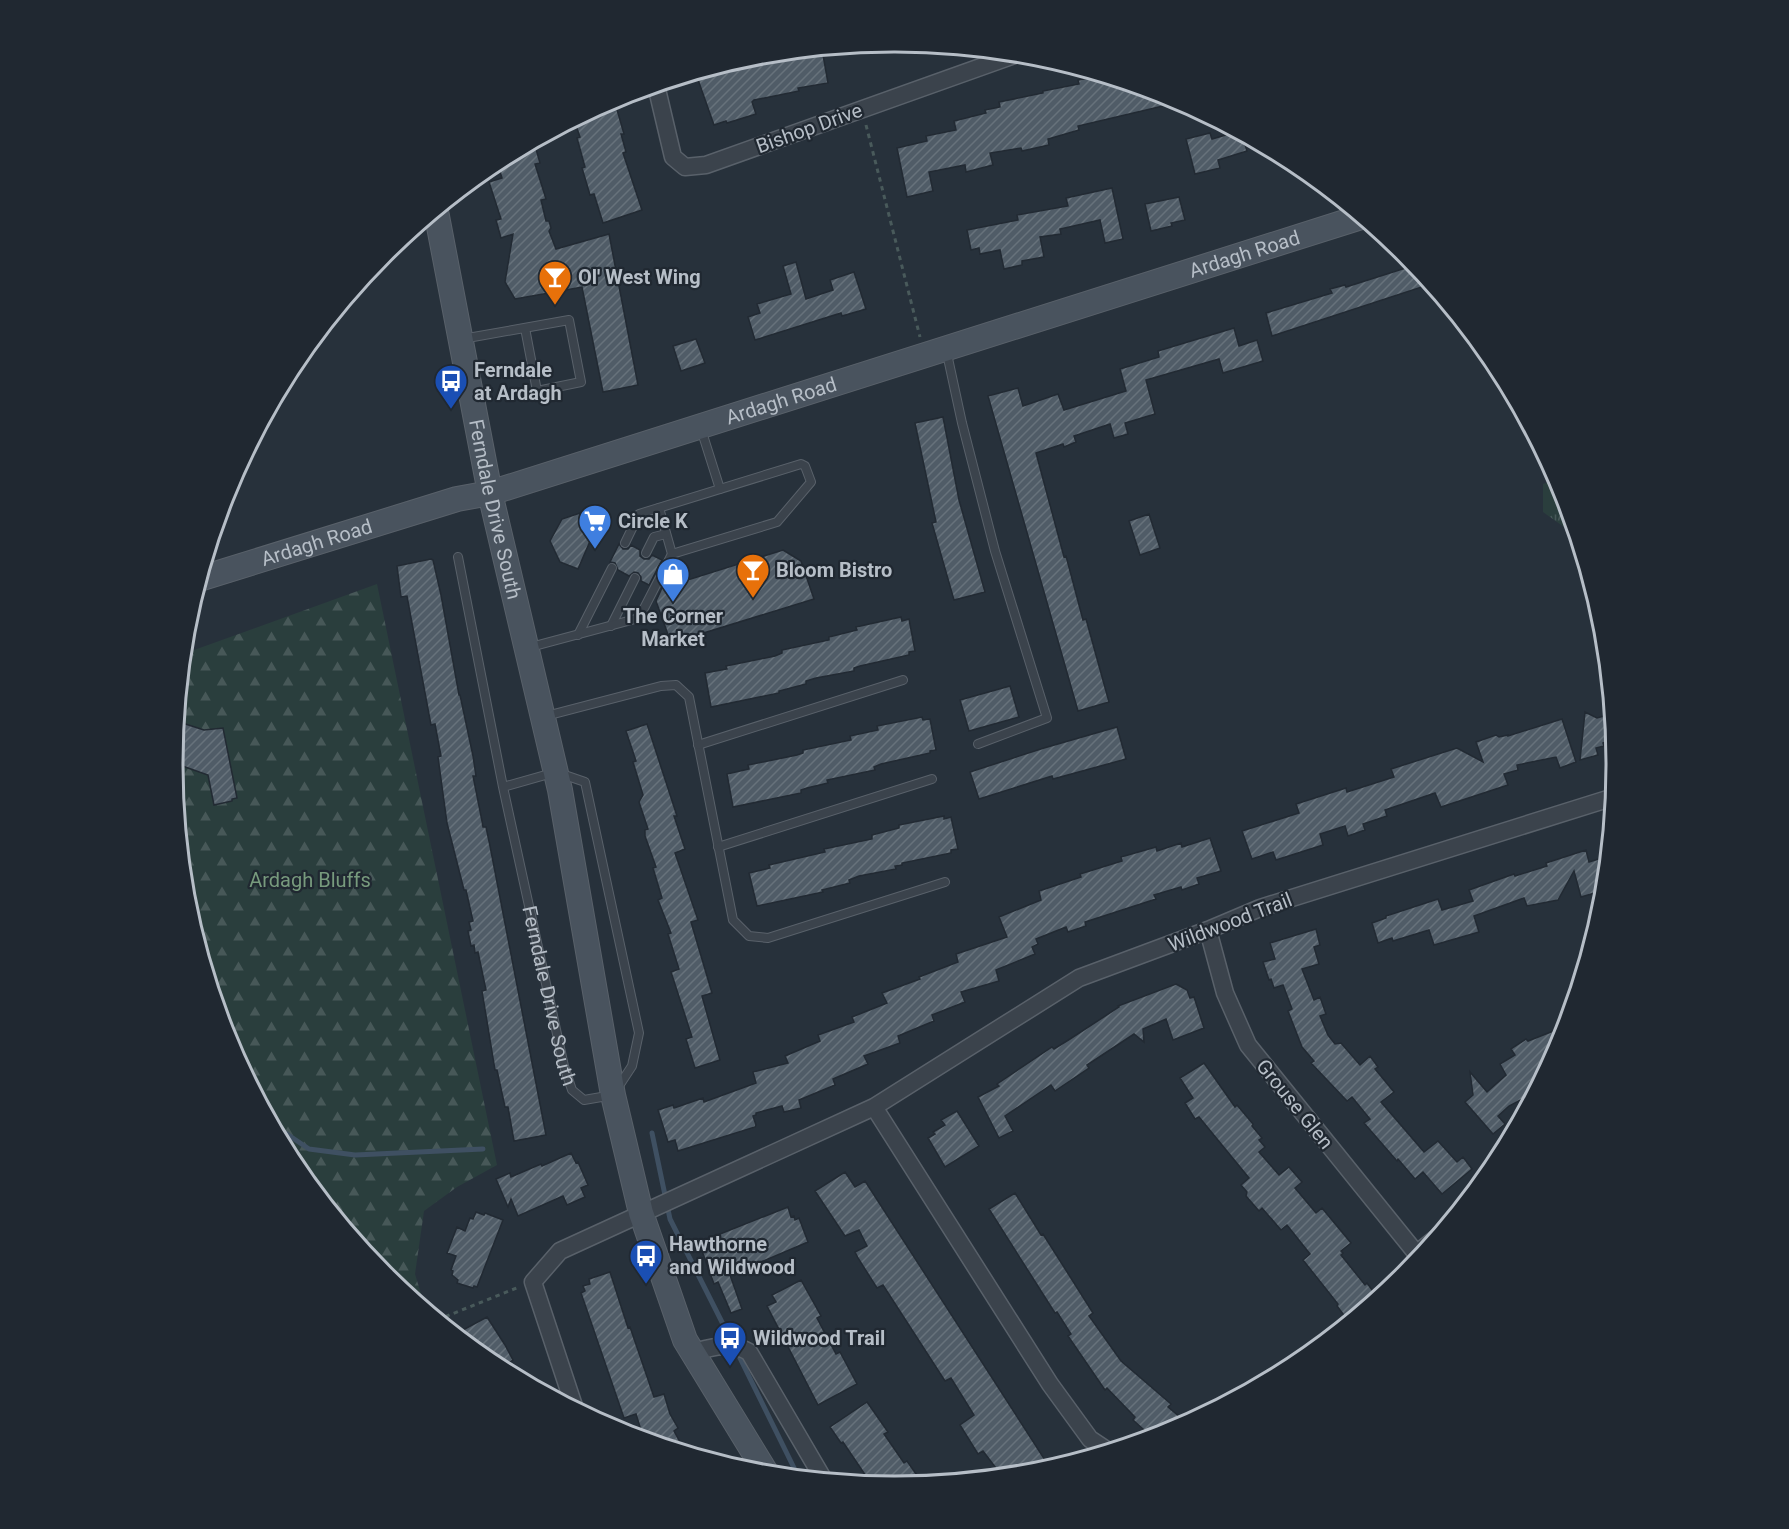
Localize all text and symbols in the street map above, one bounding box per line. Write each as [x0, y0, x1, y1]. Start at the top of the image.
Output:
street label: Bishop Drive [753, 98, 865, 158]
street label: Ardagh Road [1186, 225, 1303, 283]
bar icon: Ol' West Wing [537, 259, 573, 306]
place label: Ol' West Wing [578, 265, 701, 289]
place label: Ferndale at Ardagh [474, 358, 562, 405]
bus stop icon: Ferndale at Ardagh [433, 363, 469, 410]
street label: Ardagh Road [723, 372, 839, 430]
street label: Ferndale Drive South [464, 417, 527, 602]
supermarket icon: Circle K [577, 503, 613, 550]
place label: Circle K [618, 509, 688, 533]
street label: Ardagh Road [258, 514, 375, 571]
bar icon: Bloom Bistro [735, 552, 771, 599]
shop icon: The Corner Market [655, 556, 691, 603]
place label: Bloom Bistro [776, 558, 892, 582]
place label: The Corner Market [623, 604, 724, 651]
park label: Ardagh Bluffs [249, 868, 371, 892]
street label: Wildwood Trail [1165, 887, 1295, 957]
street label: Ferndale Drive South [517, 903, 582, 1089]
street label: Grouse Glen [1251, 1054, 1339, 1154]
place label: Hawthorne and Wildwood [669, 1232, 795, 1279]
bus stop icon: Hawthorne and Wildwood [628, 1238, 664, 1285]
bus stop icon: Wildwood Trail [712, 1320, 748, 1367]
place label: Wildwood Trail [753, 1326, 885, 1350]

